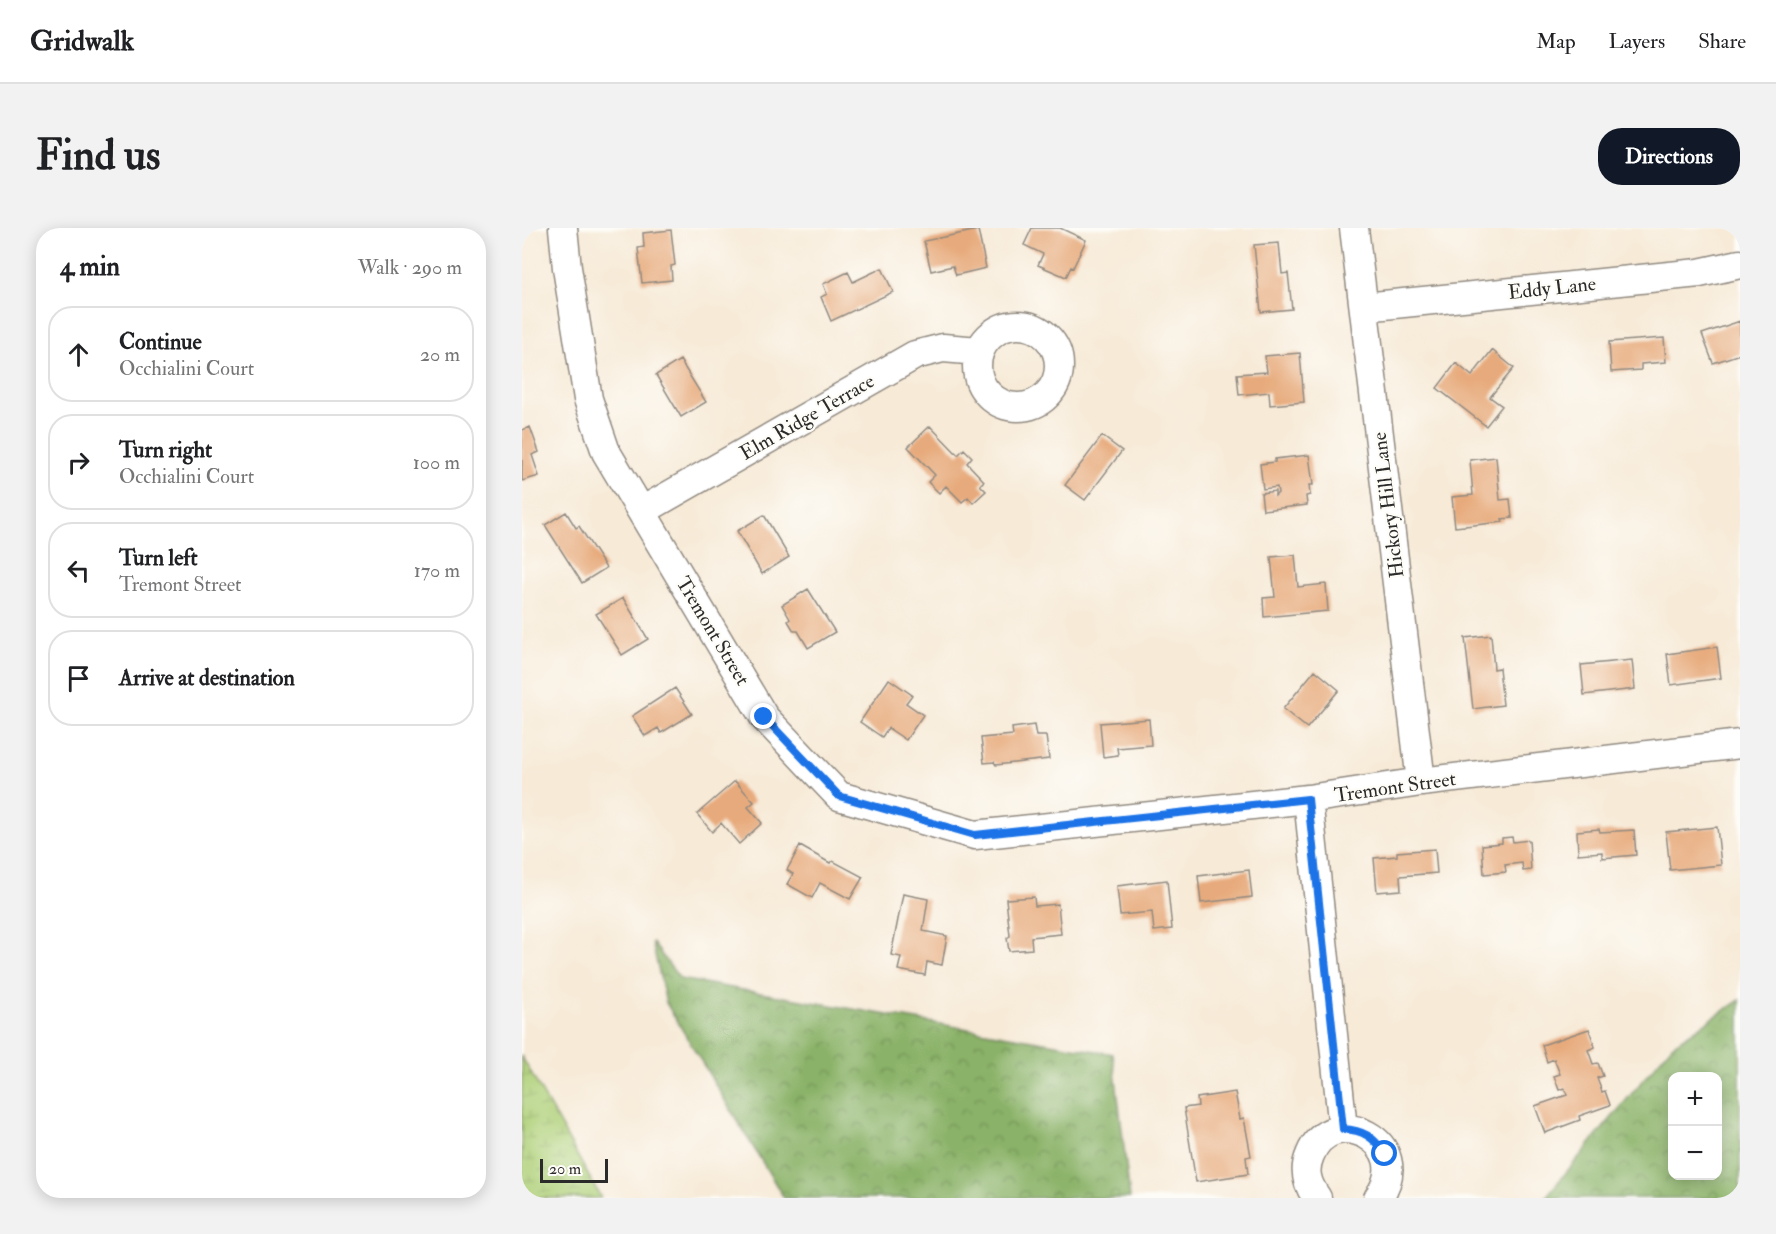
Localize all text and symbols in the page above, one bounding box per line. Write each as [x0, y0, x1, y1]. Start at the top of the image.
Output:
text: Gridwalk [30, 24, 134, 59]
text: Map [1536, 28, 1576, 55]
text: Layers [1609, 28, 1665, 55]
text: Share [1698, 28, 1746, 55]
button: Directions [1598, 128, 1740, 185]
text: Find us [36, 130, 160, 182]
text: 4 min [60, 251, 120, 283]
text: Walk · 290 m [358, 255, 462, 280]
street label: Eddy Lane [1507, 271, 1597, 305]
text: Continue [119, 328, 202, 356]
icon: ahead [62, 338, 95, 371]
text: 20 m [420, 342, 460, 367]
text: Occhialini Court [119, 356, 254, 381]
street label: Elm Ridge Terrace [735, 368, 879, 466]
street label: Hickory Hill Lane [1367, 431, 1409, 579]
text: Turn right [119, 436, 212, 464]
icon: right [62, 446, 95, 479]
text: 100 m [413, 450, 460, 475]
text: Occhialini Court [119, 464, 254, 489]
text: Turn left [119, 544, 198, 572]
icon: left [62, 554, 95, 587]
text: 170 m [414, 558, 460, 583]
text: Tremont Street [119, 572, 242, 597]
street label: Tremont Street [671, 572, 756, 690]
icon: arrive [62, 662, 95, 695]
text: Arrive at destination [119, 664, 295, 692]
route end [750, 703, 776, 729]
street label: Tremont Street [1333, 766, 1458, 808]
map controls [1668, 1072, 1722, 1180]
button: + [1668, 1072, 1722, 1126]
button: − [1668, 1126, 1722, 1180]
route start [1371, 1140, 1397, 1166]
scale bar [540, 1156, 608, 1184]
text: 20 m [549, 1159, 581, 1179]

